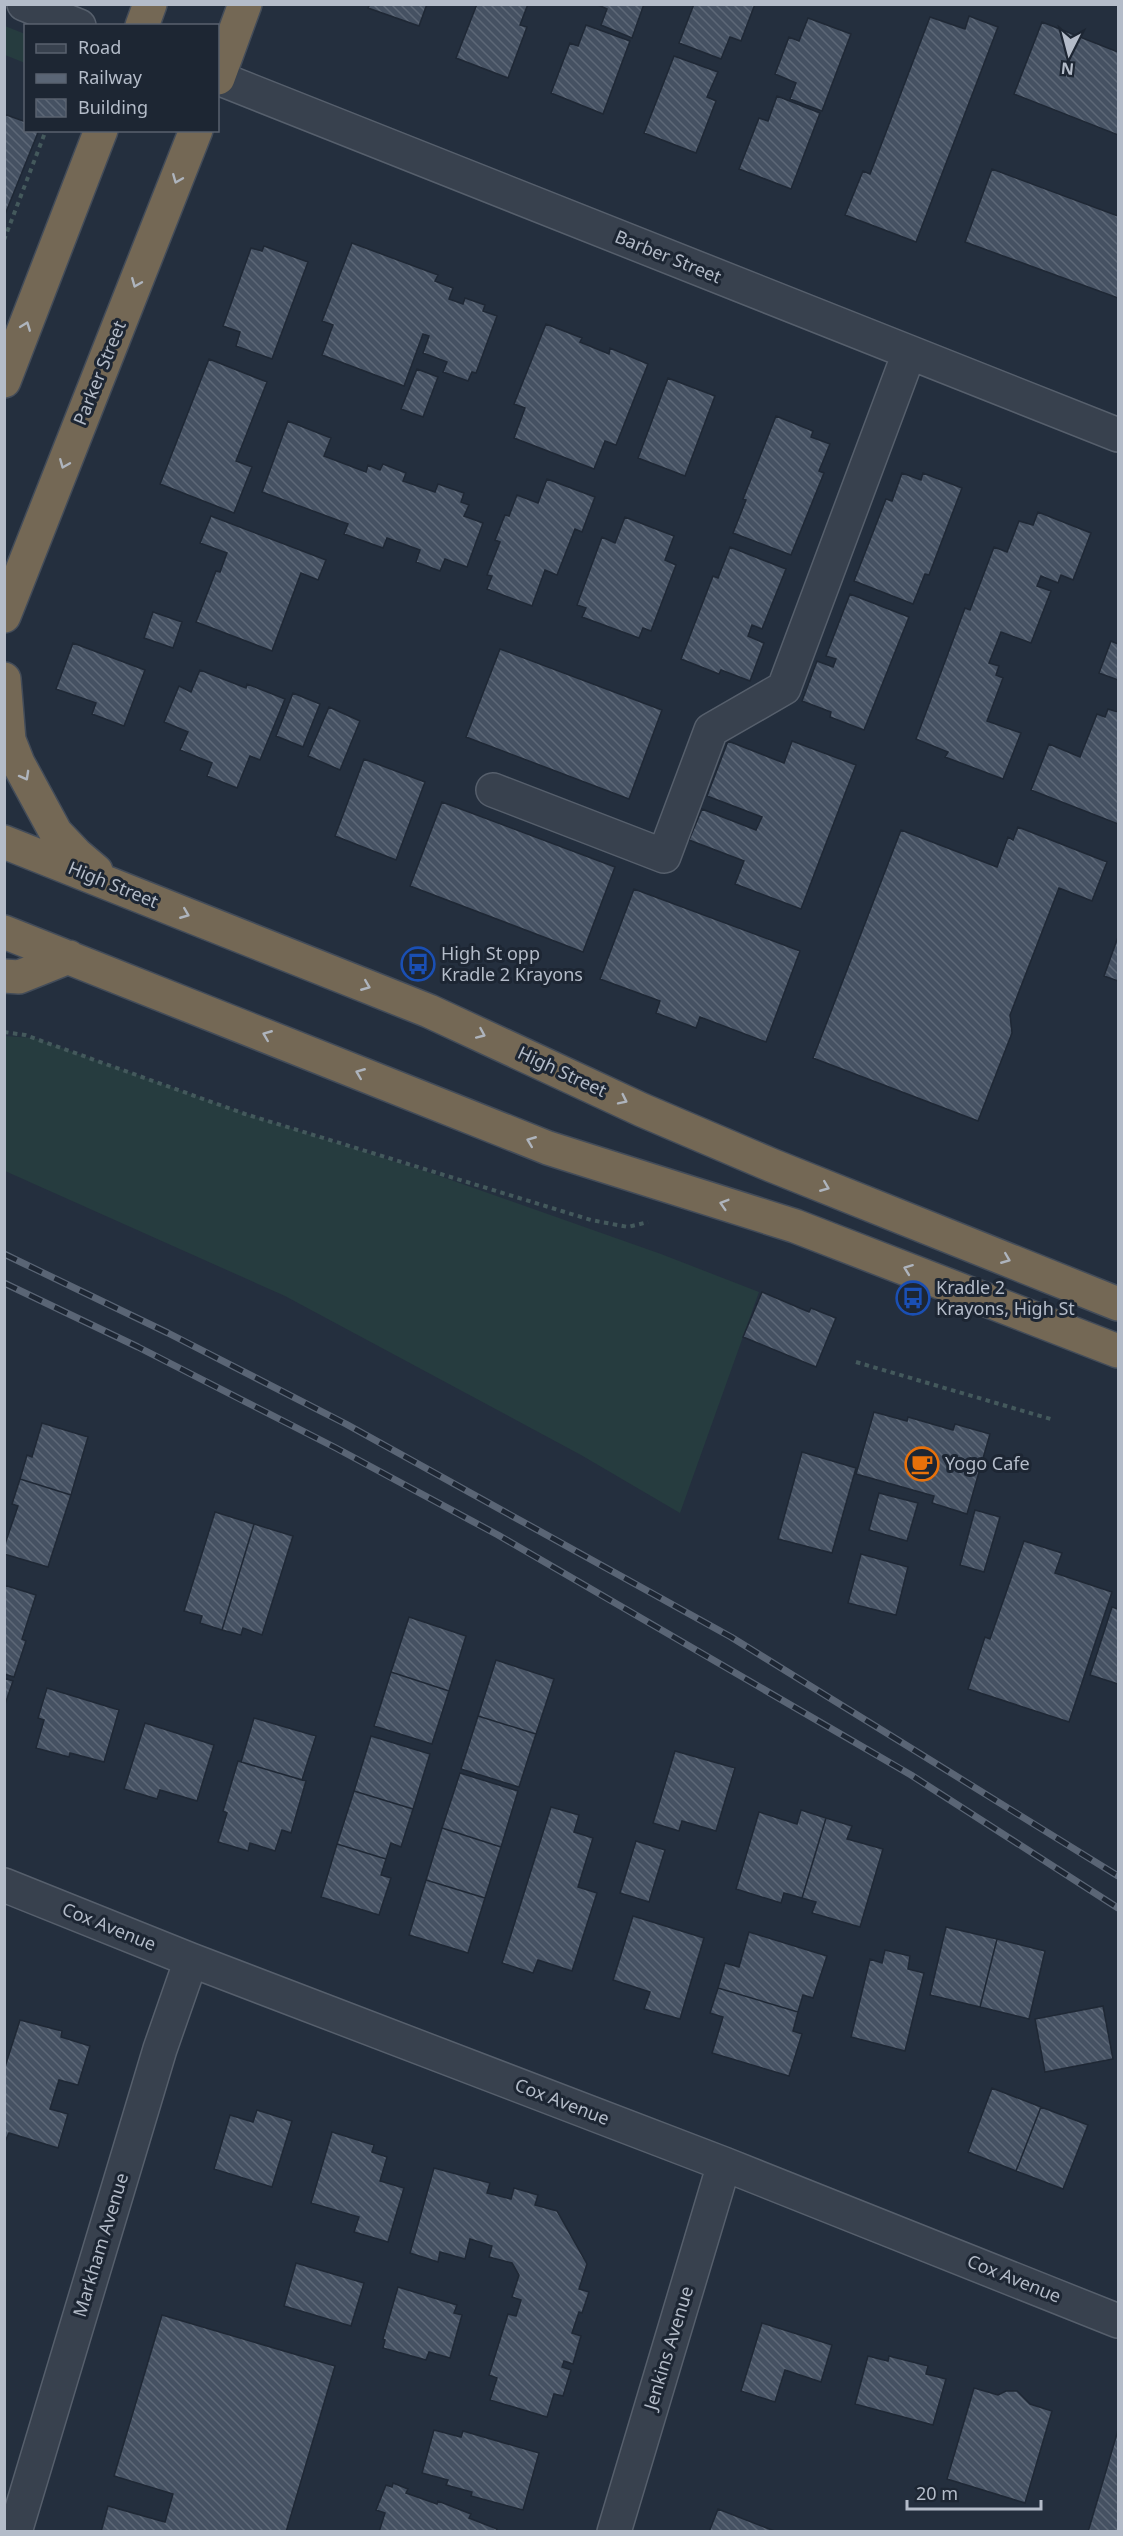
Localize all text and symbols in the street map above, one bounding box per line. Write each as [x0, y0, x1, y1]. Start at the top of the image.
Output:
legend [24, 24, 219, 132]
north arrow [1039, 24, 1099, 84]
text: Road [78, 35, 121, 59]
text: N [1060, 57, 1075, 81]
text: Railway [78, 65, 143, 89]
text: Building [78, 95, 148, 119]
one-way arrow [172, 173, 184, 184]
street label: Barber Street [612, 224, 726, 289]
one-way arrow [131, 277, 143, 288]
street label: Parker Street [67, 316, 131, 428]
one-way arrow [18, 321, 31, 332]
one-way arrow [59, 458, 72, 469]
one-way arrow [18, 770, 29, 780]
street label: High Street [65, 855, 162, 913]
one-way arrow [179, 907, 190, 919]
place label: High St opp Kradle 2 Krayons [441, 941, 583, 986]
bus stop icon: High St opp Kradle 2 Krayons [400, 946, 436, 982]
one-way arrow [360, 979, 371, 991]
one-way arrow [474, 1027, 485, 1039]
one-way arrow [262, 1030, 273, 1043]
street label: High Street [514, 1040, 611, 1102]
one-way arrow [355, 1068, 366, 1080]
one-way arrow [616, 1093, 627, 1105]
one-way arrow [526, 1136, 537, 1148]
one-way arrow [819, 1180, 830, 1192]
one-way arrow [720, 1199, 730, 1211]
one-way arrow [1000, 1252, 1011, 1264]
one-way arrow [903, 1264, 914, 1276]
place label: Kradle 2 Krayons, High St [936, 1275, 1075, 1320]
bus stop icon: Kradle 2 Krayons, High St [895, 1280, 931, 1316]
cafe icon: Yogo Cafe [904, 1446, 940, 1482]
place label: Yogo Cafe [945, 1451, 1030, 1475]
street label: Cox Avenue [59, 1896, 160, 1956]
street label: Cox Avenue [512, 2072, 613, 2130]
street label: Markham Avenue [67, 2170, 133, 2320]
street label: Cox Avenue [964, 2248, 1065, 2308]
street label: Jenkins Avenue [637, 2283, 698, 2414]
scale bar [907, 2473, 1040, 2511]
text: 20 m [916, 2481, 958, 2505]

